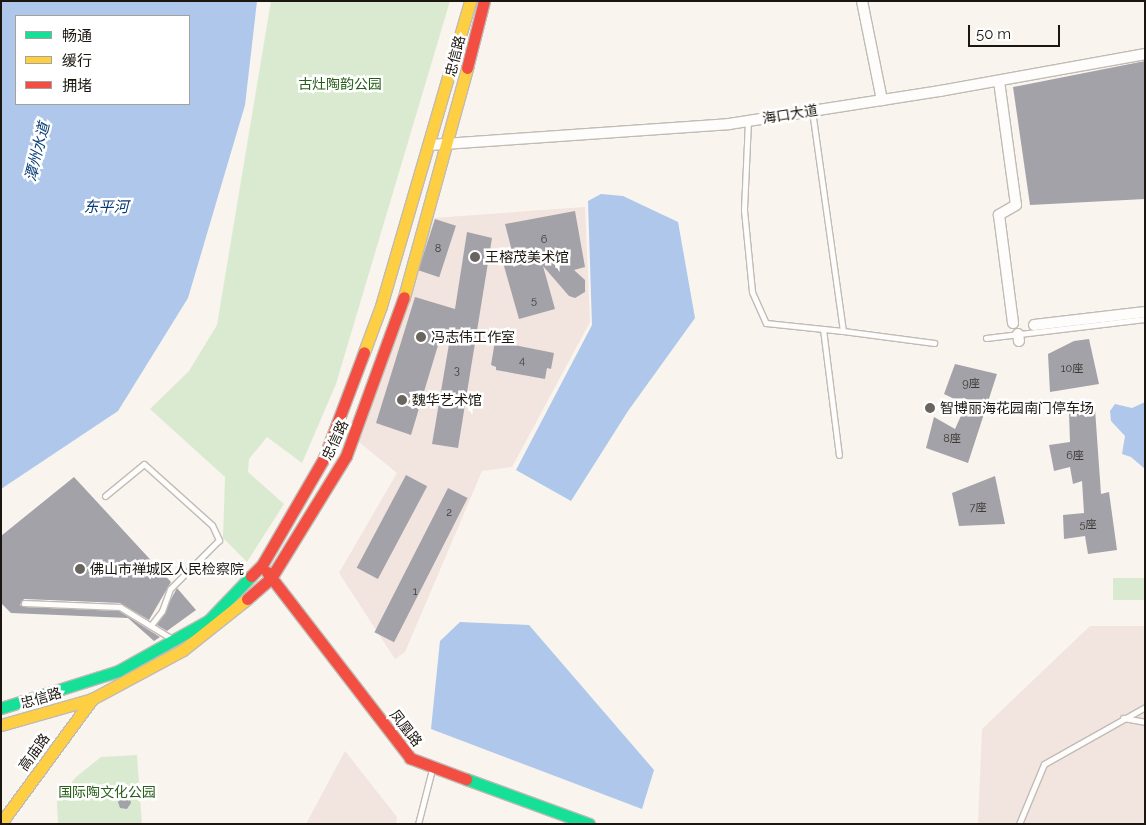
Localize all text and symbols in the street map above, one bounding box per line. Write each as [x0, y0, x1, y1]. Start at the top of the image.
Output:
legend [15, 15, 190, 105]
scale bar [971, 15, 1064, 47]
text: 50 m [976, 25, 1011, 43]
text: 畅通 [62, 27, 92, 45]
street label: 忠信路 [442, 34, 468, 78]
text: 缓行 [62, 52, 92, 70]
park label: 古灶陶韵公园 [298, 76, 382, 92]
text: 拥堵 [62, 77, 92, 95]
street label: 海口大道 [761, 101, 819, 127]
water label: 潭州水道 [22, 121, 54, 183]
water label: 东平河 [84, 199, 128, 217]
house number: 6 [541, 233, 547, 247]
house number: 8 [435, 242, 441, 256]
place label: 王榕茂美术馆 [485, 249, 569, 265]
marker: 王榕茂美术馆 [469, 251, 481, 263]
house number: 5 [531, 294, 537, 308]
place label: 冯志伟工作室 [431, 329, 515, 345]
marker: 冯志伟工作室 [415, 331, 427, 343]
house number: 4 [519, 354, 525, 368]
house number: 10座 [1061, 362, 1083, 376]
house number: 3 [454, 364, 460, 378]
house number: 9座 [962, 377, 980, 391]
place label: 魏华艺术馆 [412, 392, 482, 408]
marker: 魏华艺术馆 [396, 394, 408, 406]
place label: 智博丽海花园南门停车场 [940, 400, 1094, 416]
marker: 智博丽海花园南门停车场 [924, 402, 936, 414]
street label: 忠信路 [319, 417, 351, 463]
house number: 8座 [943, 432, 961, 446]
house number: 6座 [1066, 449, 1084, 463]
house number: 7座 [970, 501, 986, 515]
house number: 2 [446, 506, 452, 520]
house number: 5座 [1080, 518, 1096, 532]
place label: 佛山市禅城区人民检察院 [90, 561, 244, 577]
marker: 佛山市禅城区人民检察院 [74, 563, 86, 575]
house number: 1 [413, 585, 417, 599]
street label: 忠信路 [18, 684, 64, 712]
street label: 凤凰路 [386, 706, 426, 750]
street label: 高庙路 [15, 730, 53, 774]
park label: 国际陶文化公园 [58, 784, 156, 800]

